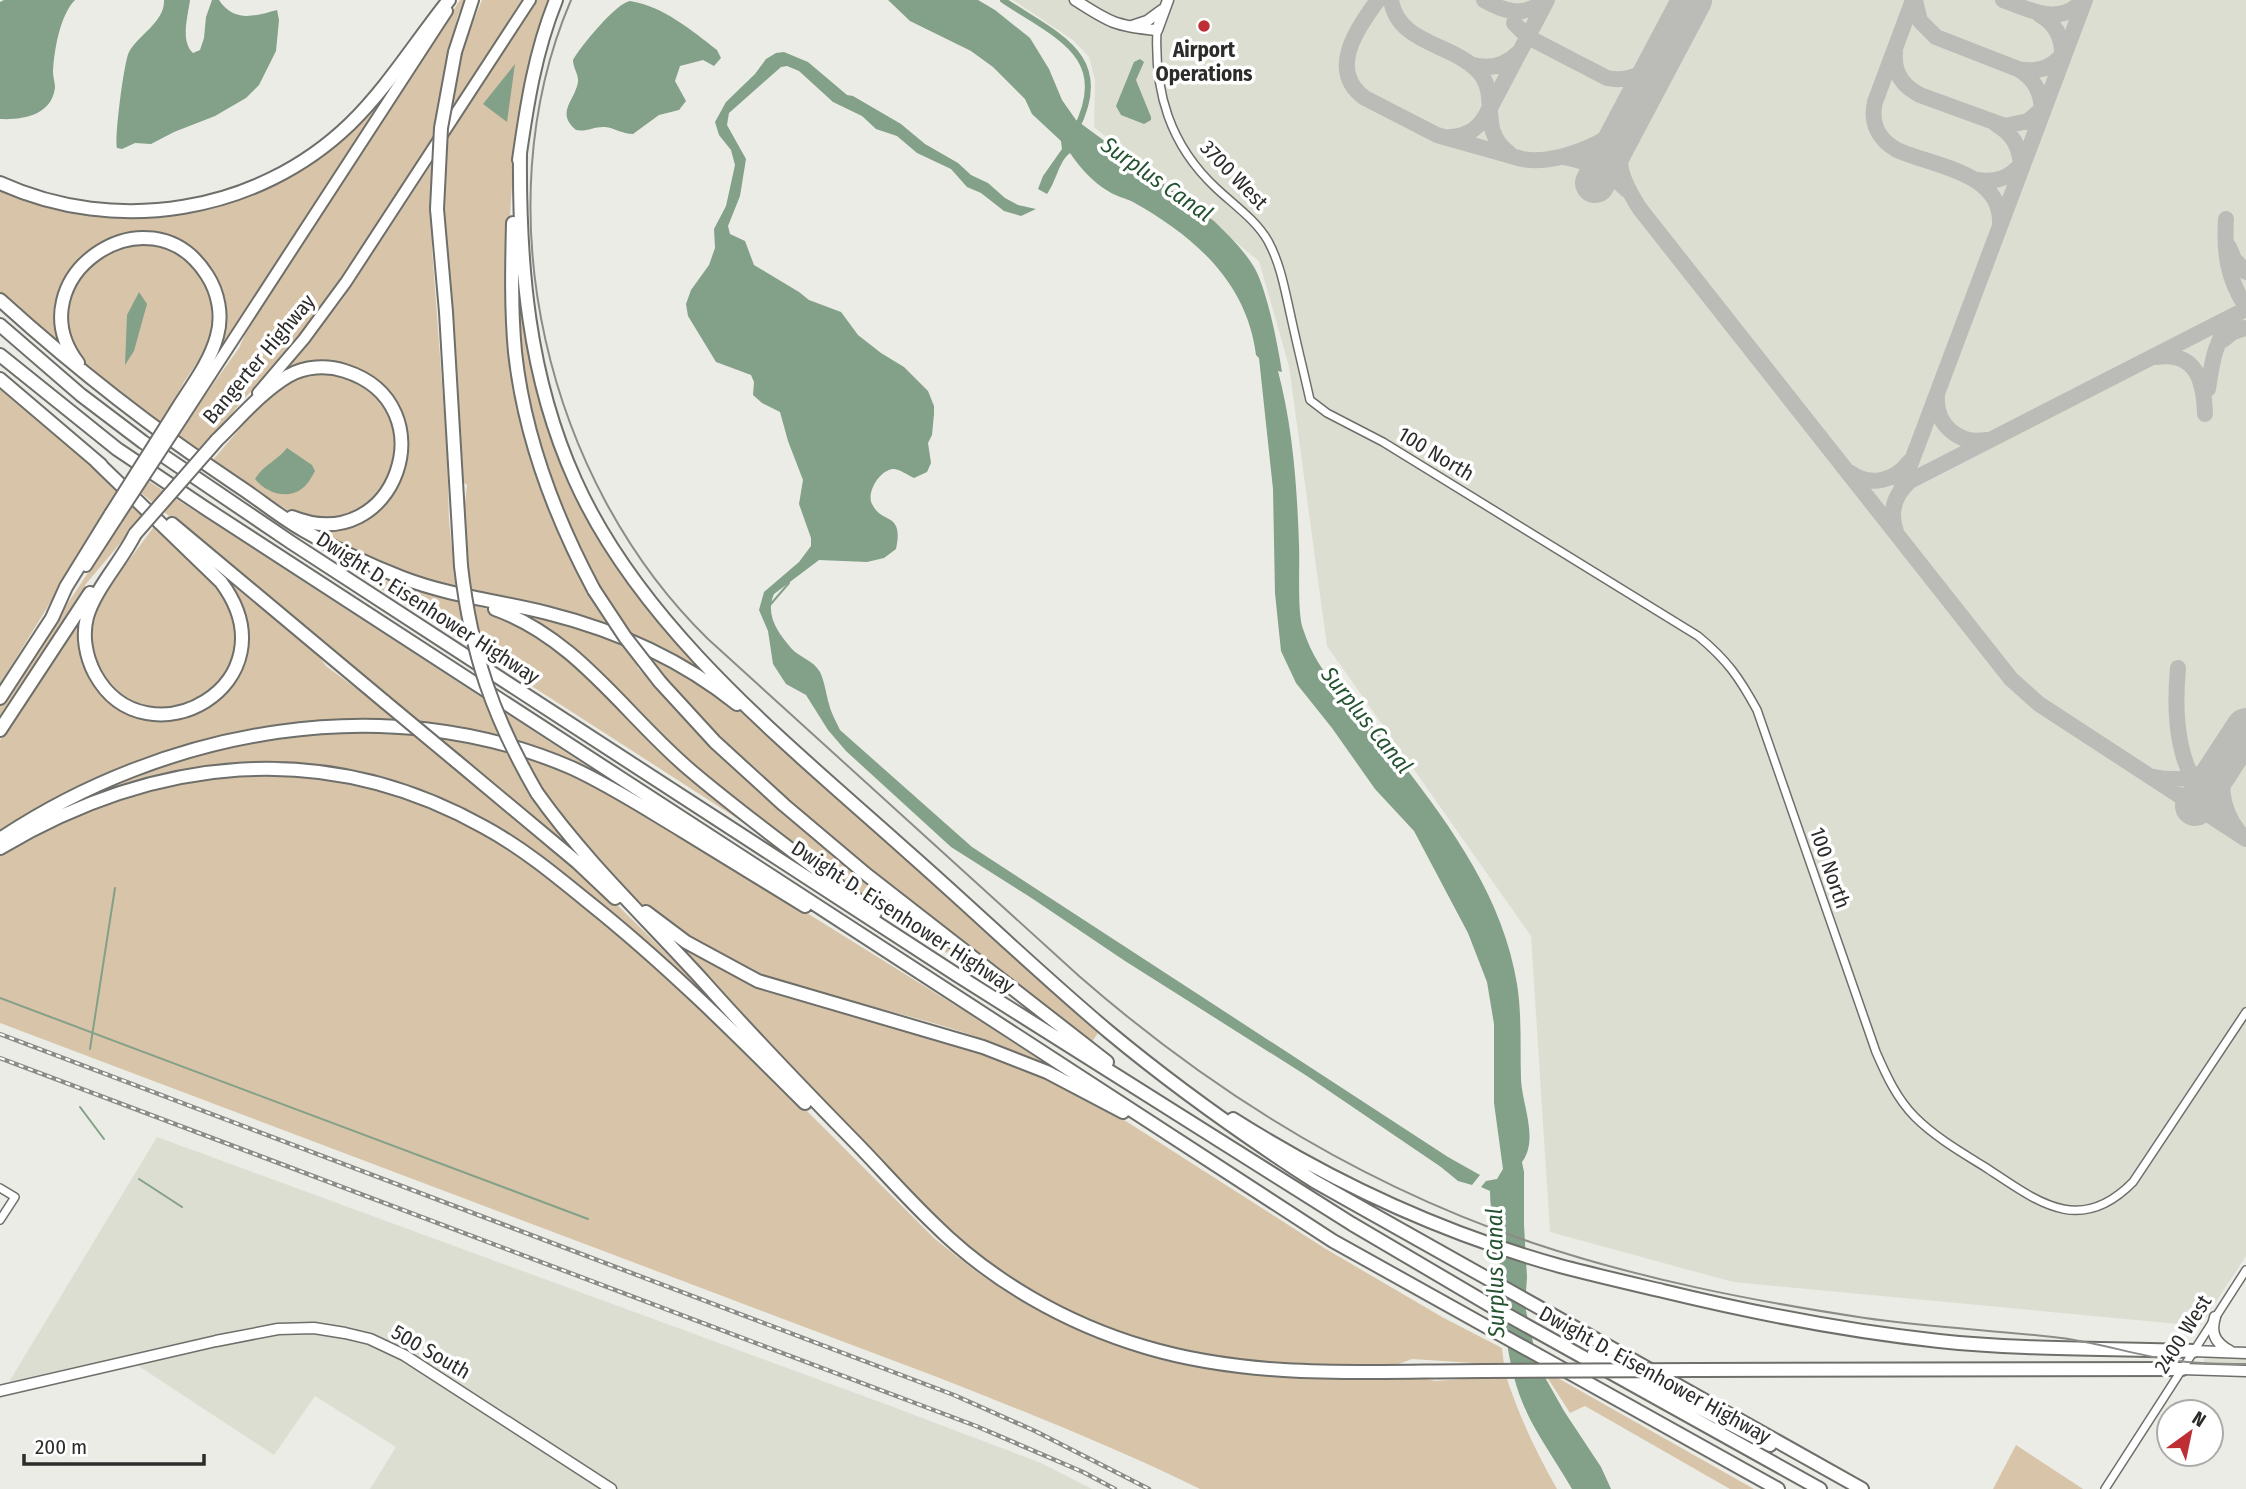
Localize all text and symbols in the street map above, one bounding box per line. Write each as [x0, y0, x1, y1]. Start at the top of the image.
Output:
marker: Airport Operations [1196, 18, 1212, 34]
place label: Airport Operations [1155, 37, 1253, 87]
water label: Surplus Canal [1095, 130, 1218, 228]
street label: 3700 West [1195, 135, 1273, 215]
street label: Bangerter Highway [197, 288, 321, 429]
street label: 100 North [1393, 421, 1479, 487]
street label: Dwight D. Eisenhower Highway [311, 526, 545, 690]
water label: Surplus Canal [1315, 660, 1419, 779]
street label: 100 North [1804, 824, 1856, 912]
street label: Dwight D. Eisenhower Highway [786, 835, 1020, 999]
water label: Surplus Canal [1480, 1208, 1510, 1339]
street label: 2400 West [2149, 1290, 2217, 1378]
street label: Dwight D. Eisenhower Highway [1535, 1300, 1776, 1450]
street label: 500 South [387, 1319, 475, 1385]
north arrow [2155, 1398, 2225, 1468]
text: N [2188, 1406, 2210, 1432]
scale bar [24, 1422, 205, 1466]
text: 200 m [35, 1434, 87, 1460]

